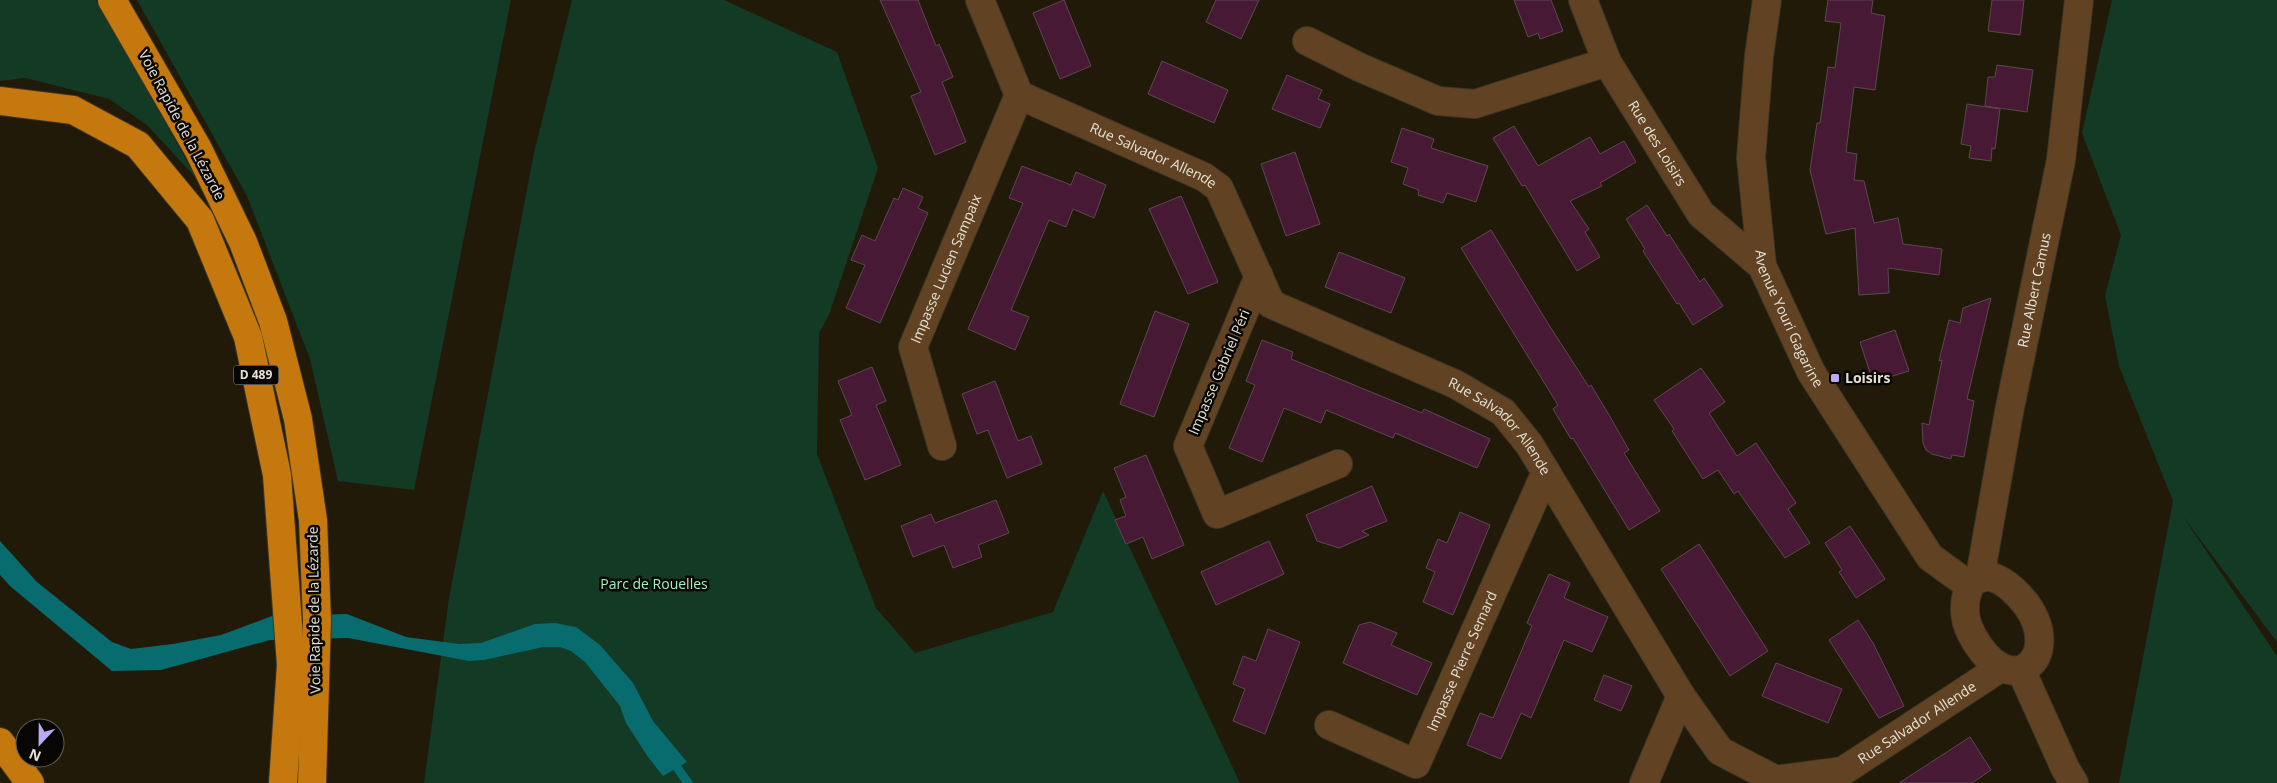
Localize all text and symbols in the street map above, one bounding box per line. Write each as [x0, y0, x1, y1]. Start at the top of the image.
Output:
street label: Voie Rapide de la Lézarde [135, 47, 230, 203]
street label: Rue des Loisirs [1624, 97, 1692, 190]
street label: Rue Salvador Allende [1087, 118, 1221, 193]
street label: Impasse Lucien Sampaix [906, 191, 985, 346]
street label: Rue Albert Camus [2013, 231, 2055, 349]
street label: Avenue Youri Gagarine [1751, 249, 1828, 391]
street label: Impasse Gabriel Péri [1184, 306, 1254, 437]
road number: D 489 [234, 366, 278, 384]
place label: Loisirs [1845, 368, 1890, 387]
street label: Rue Salvador Allende [1446, 372, 1556, 478]
marker: Loisirs [1829, 372, 1841, 384]
street label: Voie Rapide de la Lézarde [303, 526, 324, 694]
park label: Parc de Rouelles [600, 574, 708, 593]
street label: Impasse Pierre Semard [1422, 588, 1501, 734]
street label: Rue Salvador Allende [1854, 676, 1980, 768]
north arrow [15, 718, 65, 768]
text: N [26, 745, 44, 766]

